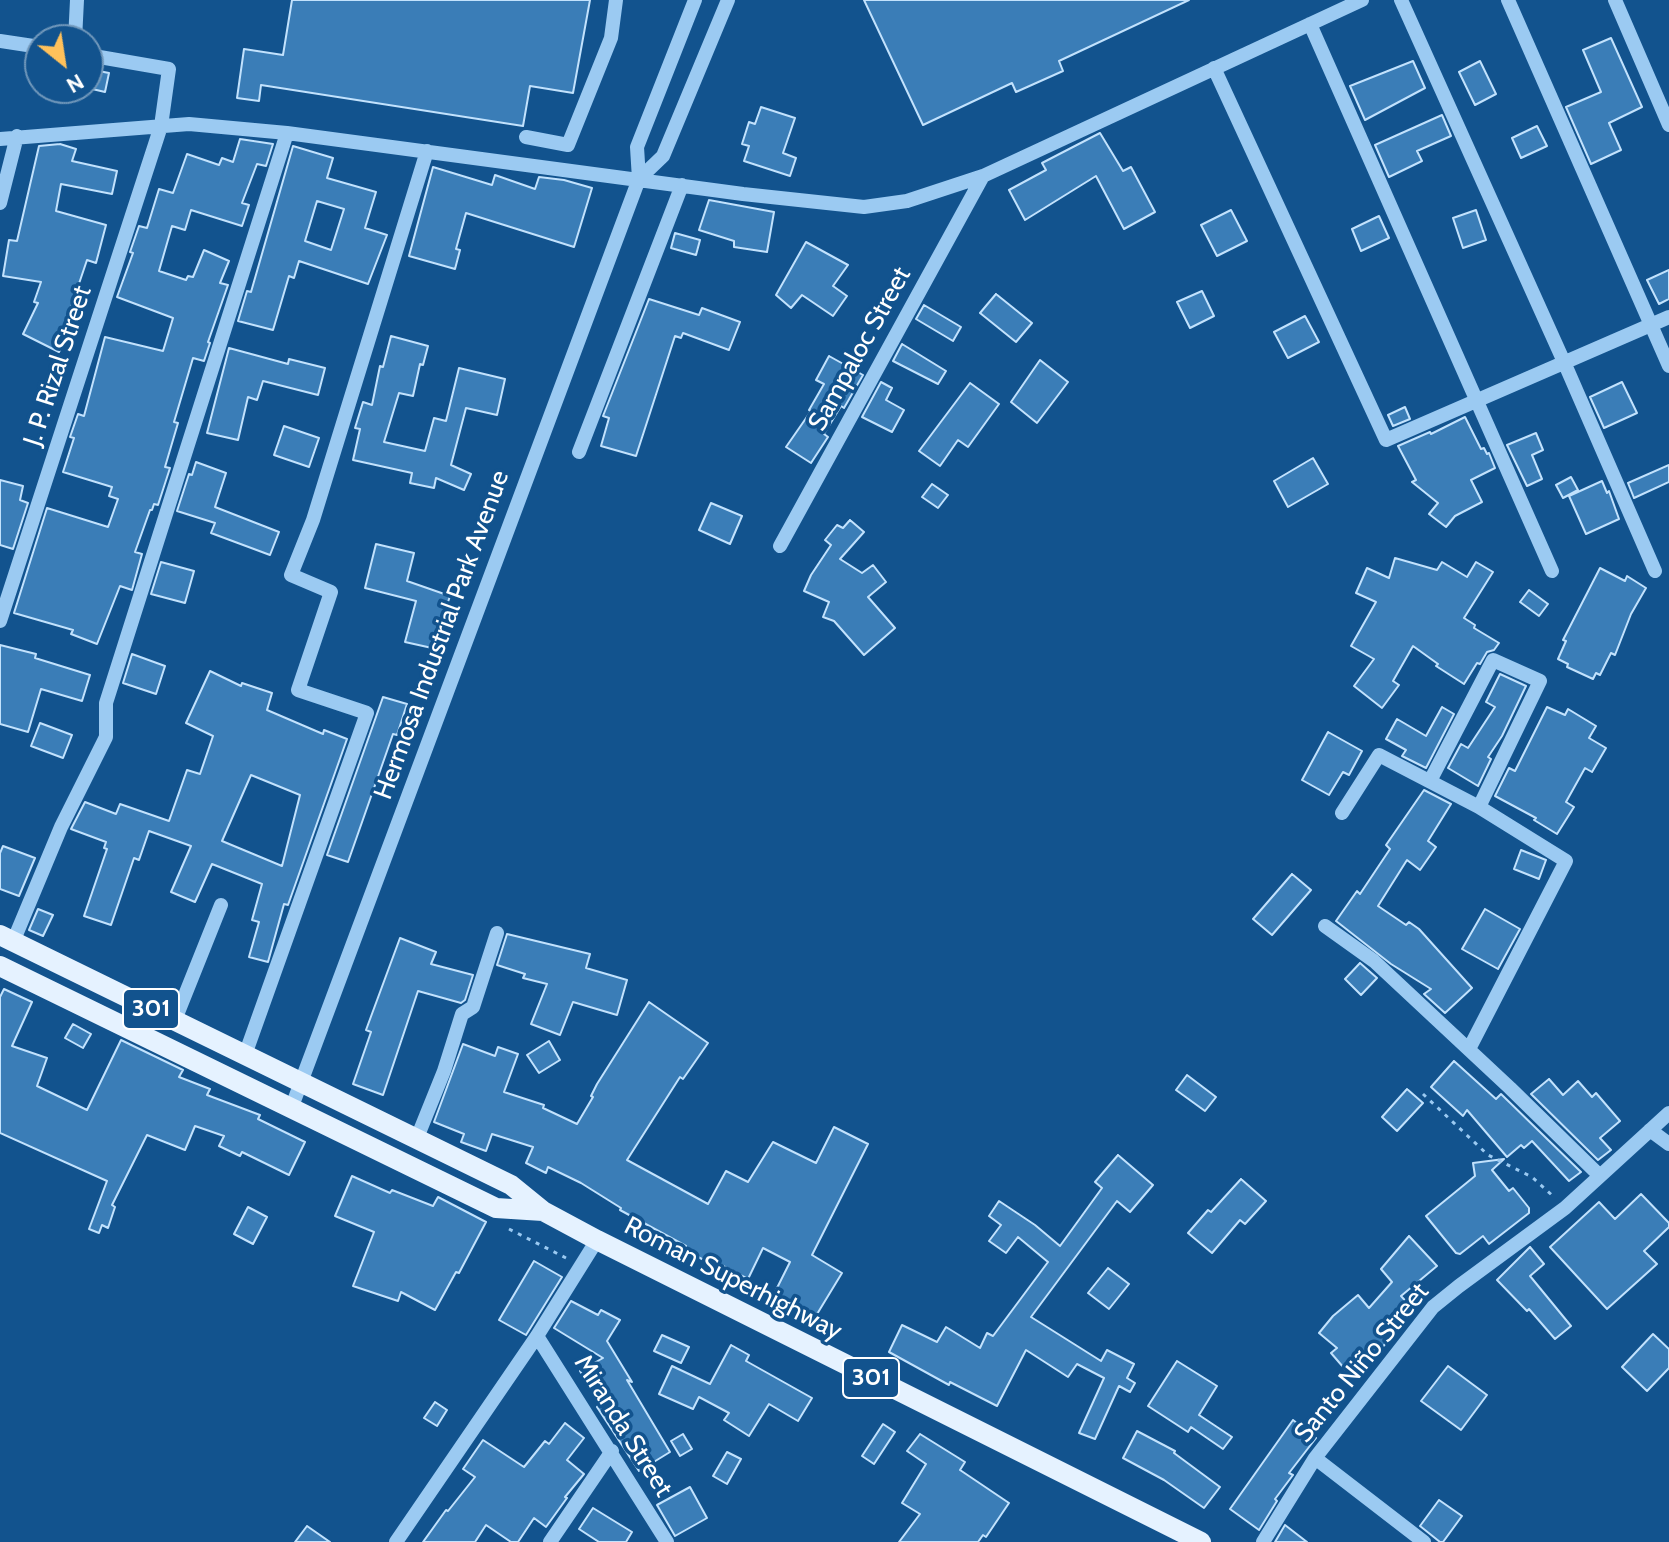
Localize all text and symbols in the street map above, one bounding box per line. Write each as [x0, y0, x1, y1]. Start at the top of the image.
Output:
north arrow [24, 24, 104, 104]
text: N [62, 68, 89, 99]
street label: Sampaloc Street [802, 262, 918, 436]
street label: J. P. Rizal Street [17, 282, 99, 450]
street label: Hermosa Industrial Park Avenue [368, 466, 516, 804]
road number: 301 [123, 989, 179, 1029]
street label: Roman Superhighway [619, 1211, 847, 1347]
street label: Santo Niño Street [1288, 1277, 1436, 1449]
street label: Miranda Street [567, 1349, 679, 1503]
road number: 301 [843, 1358, 899, 1398]

